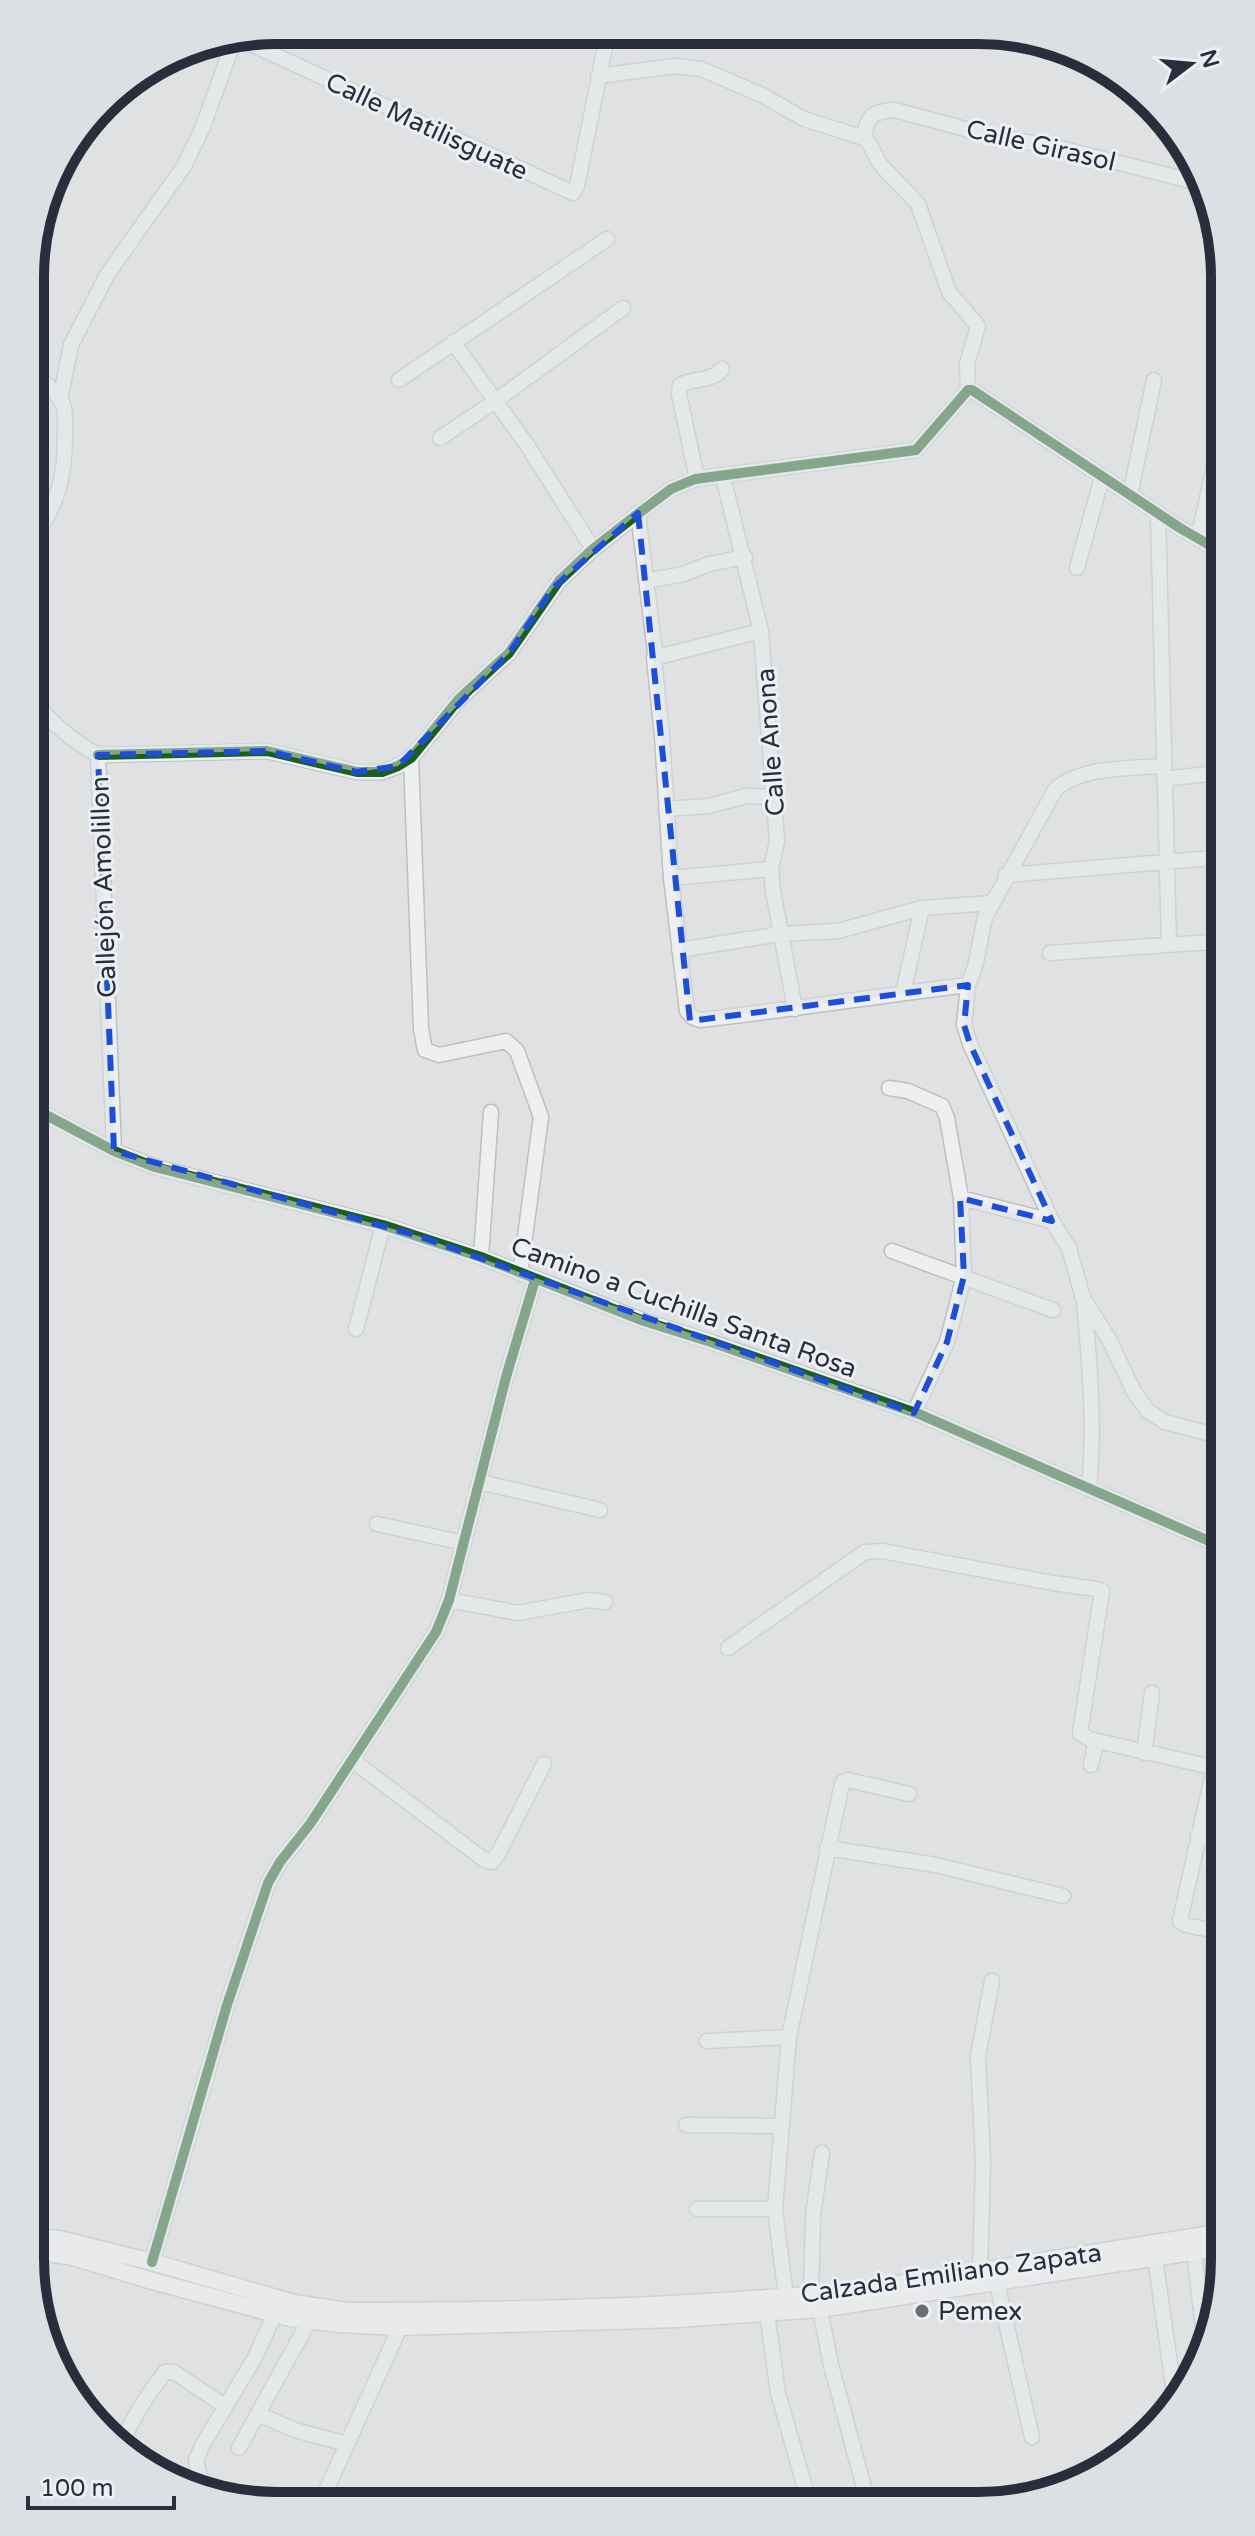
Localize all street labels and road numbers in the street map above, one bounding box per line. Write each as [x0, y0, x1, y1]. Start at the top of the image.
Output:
street label: Calle Matilisguate [321, 66, 533, 187]
street label: Calle Girasol [963, 113, 1119, 178]
street label: Calle Anona [750, 667, 791, 817]
street label: Callejón Amolillon [84, 776, 123, 998]
street label: Camino a Cuchilla Santa Rosa [507, 1230, 861, 1385]
street label: Calzada Emiliano Zapata [799, 2237, 1104, 2310]

